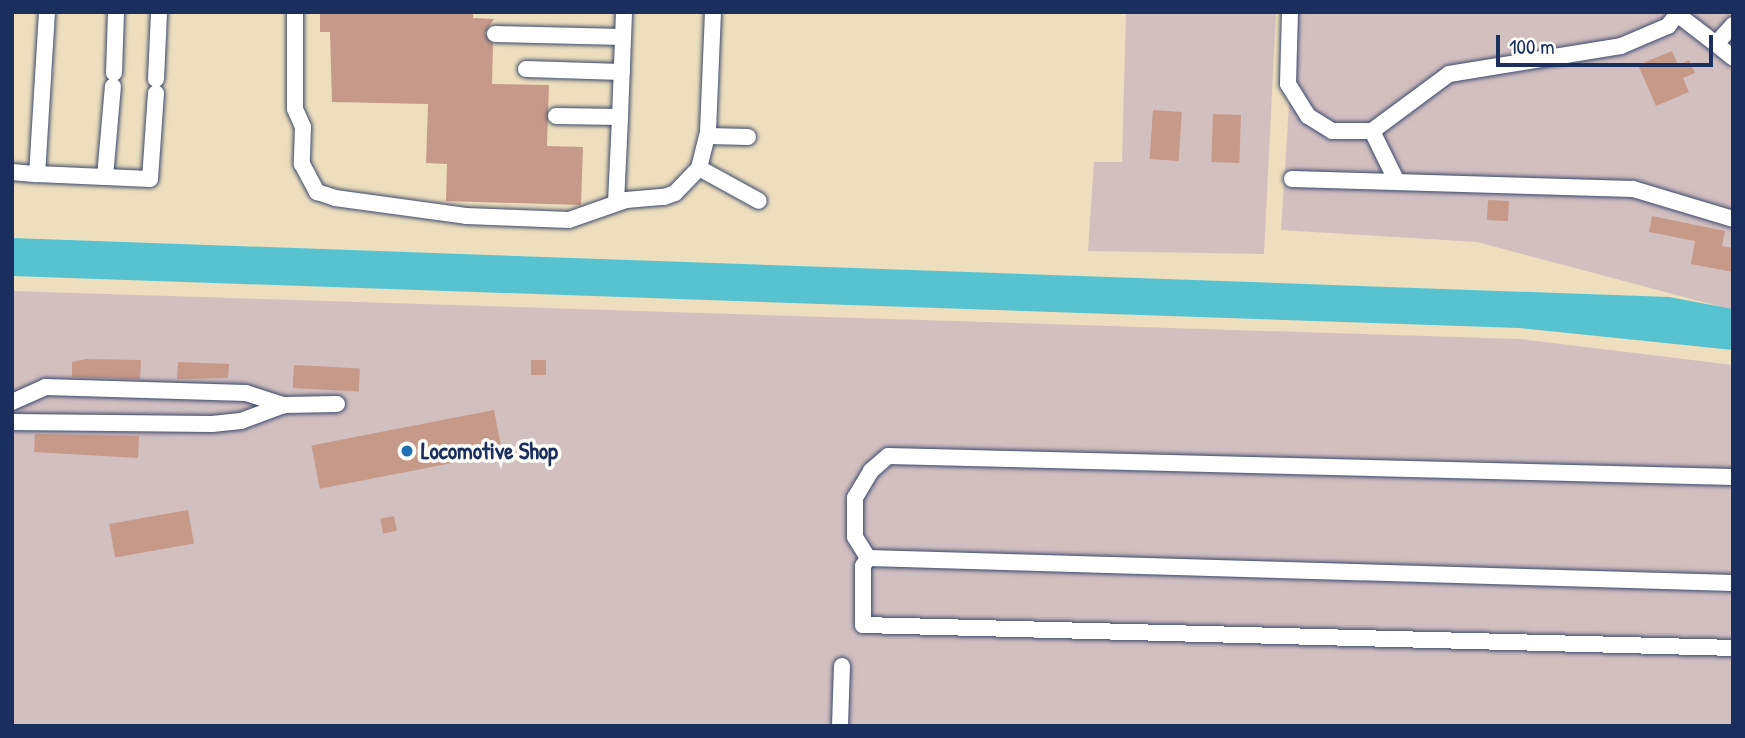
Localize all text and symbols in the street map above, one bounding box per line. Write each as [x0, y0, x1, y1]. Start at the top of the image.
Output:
scale bar [1500, 21, 1717, 65]
text: 100 m [1509, 32, 1555, 61]
place label: Locomotive Shop [421, 437, 558, 465]
marker: Locomotive Shop [399, 443, 415, 459]

